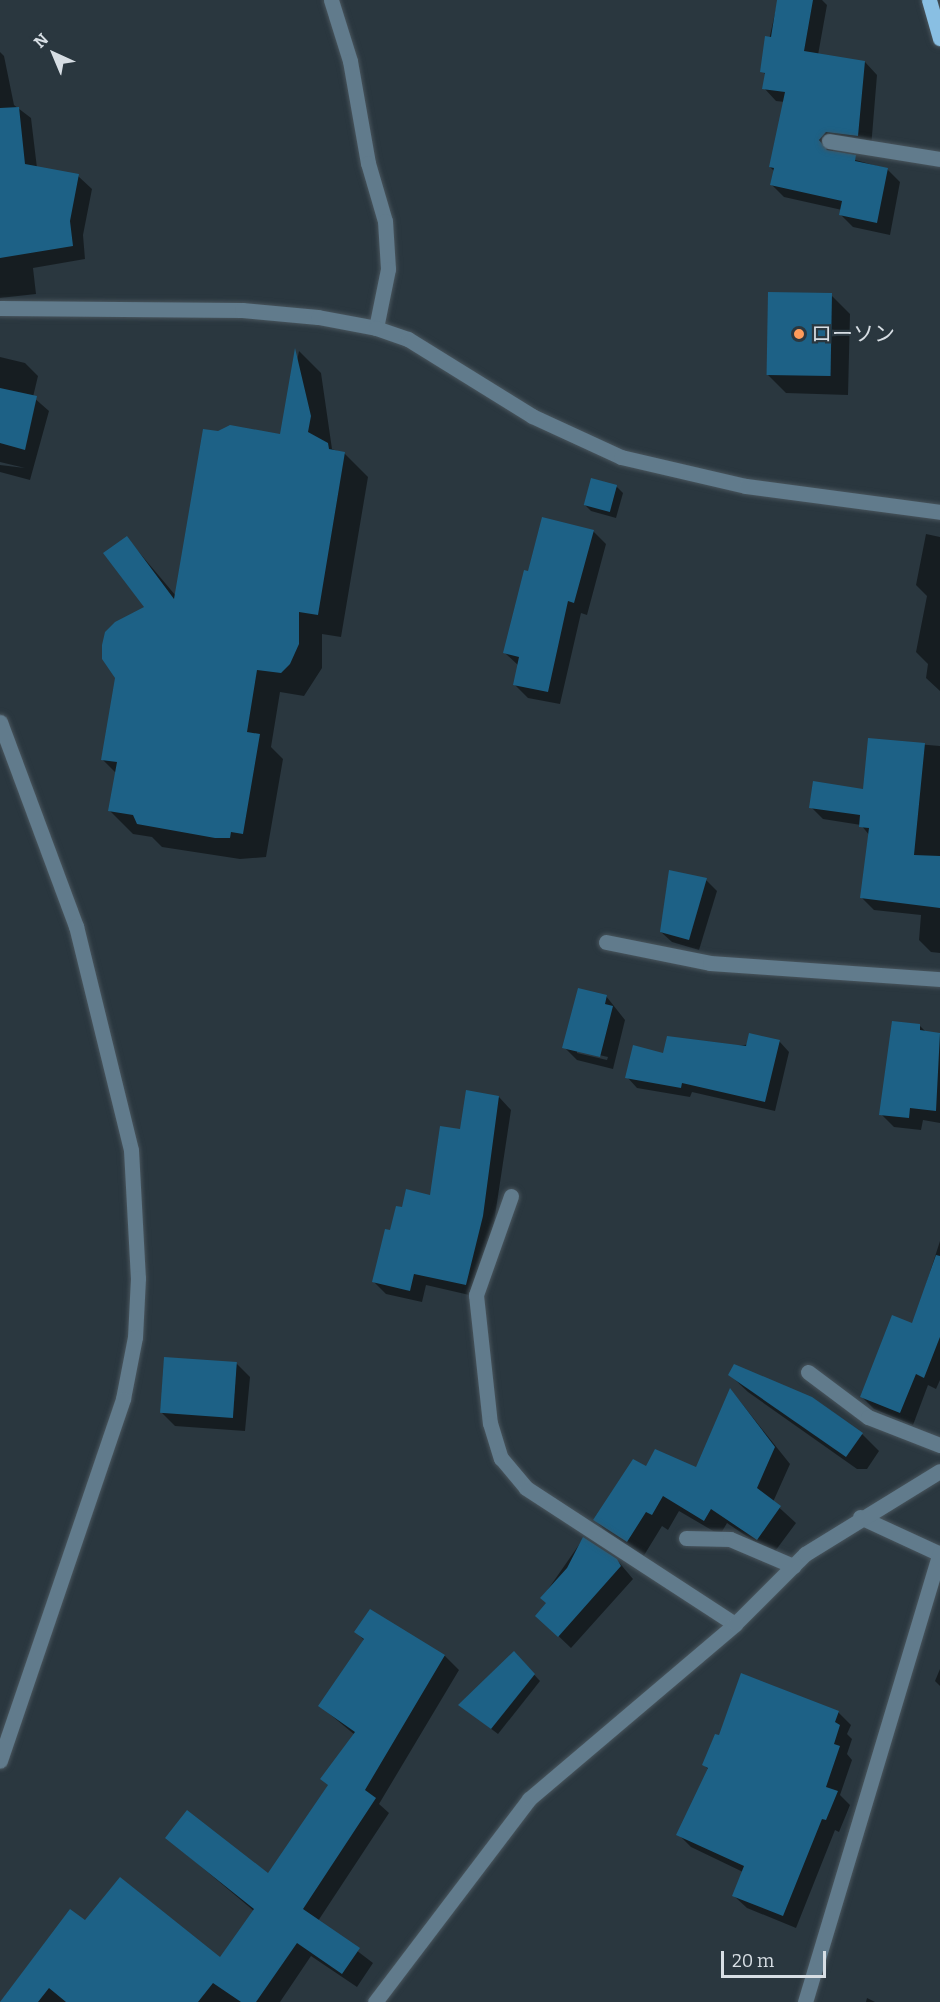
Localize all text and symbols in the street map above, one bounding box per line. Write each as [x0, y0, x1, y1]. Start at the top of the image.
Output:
north arrow [24, 24, 84, 84]
text: N [30, 30, 52, 52]
place label: ローソン [811, 321, 895, 347]
marker: ローソン [792, 327, 806, 341]
scale bar [724, 1939, 829, 1977]
text: 20 m [732, 1950, 774, 1972]

